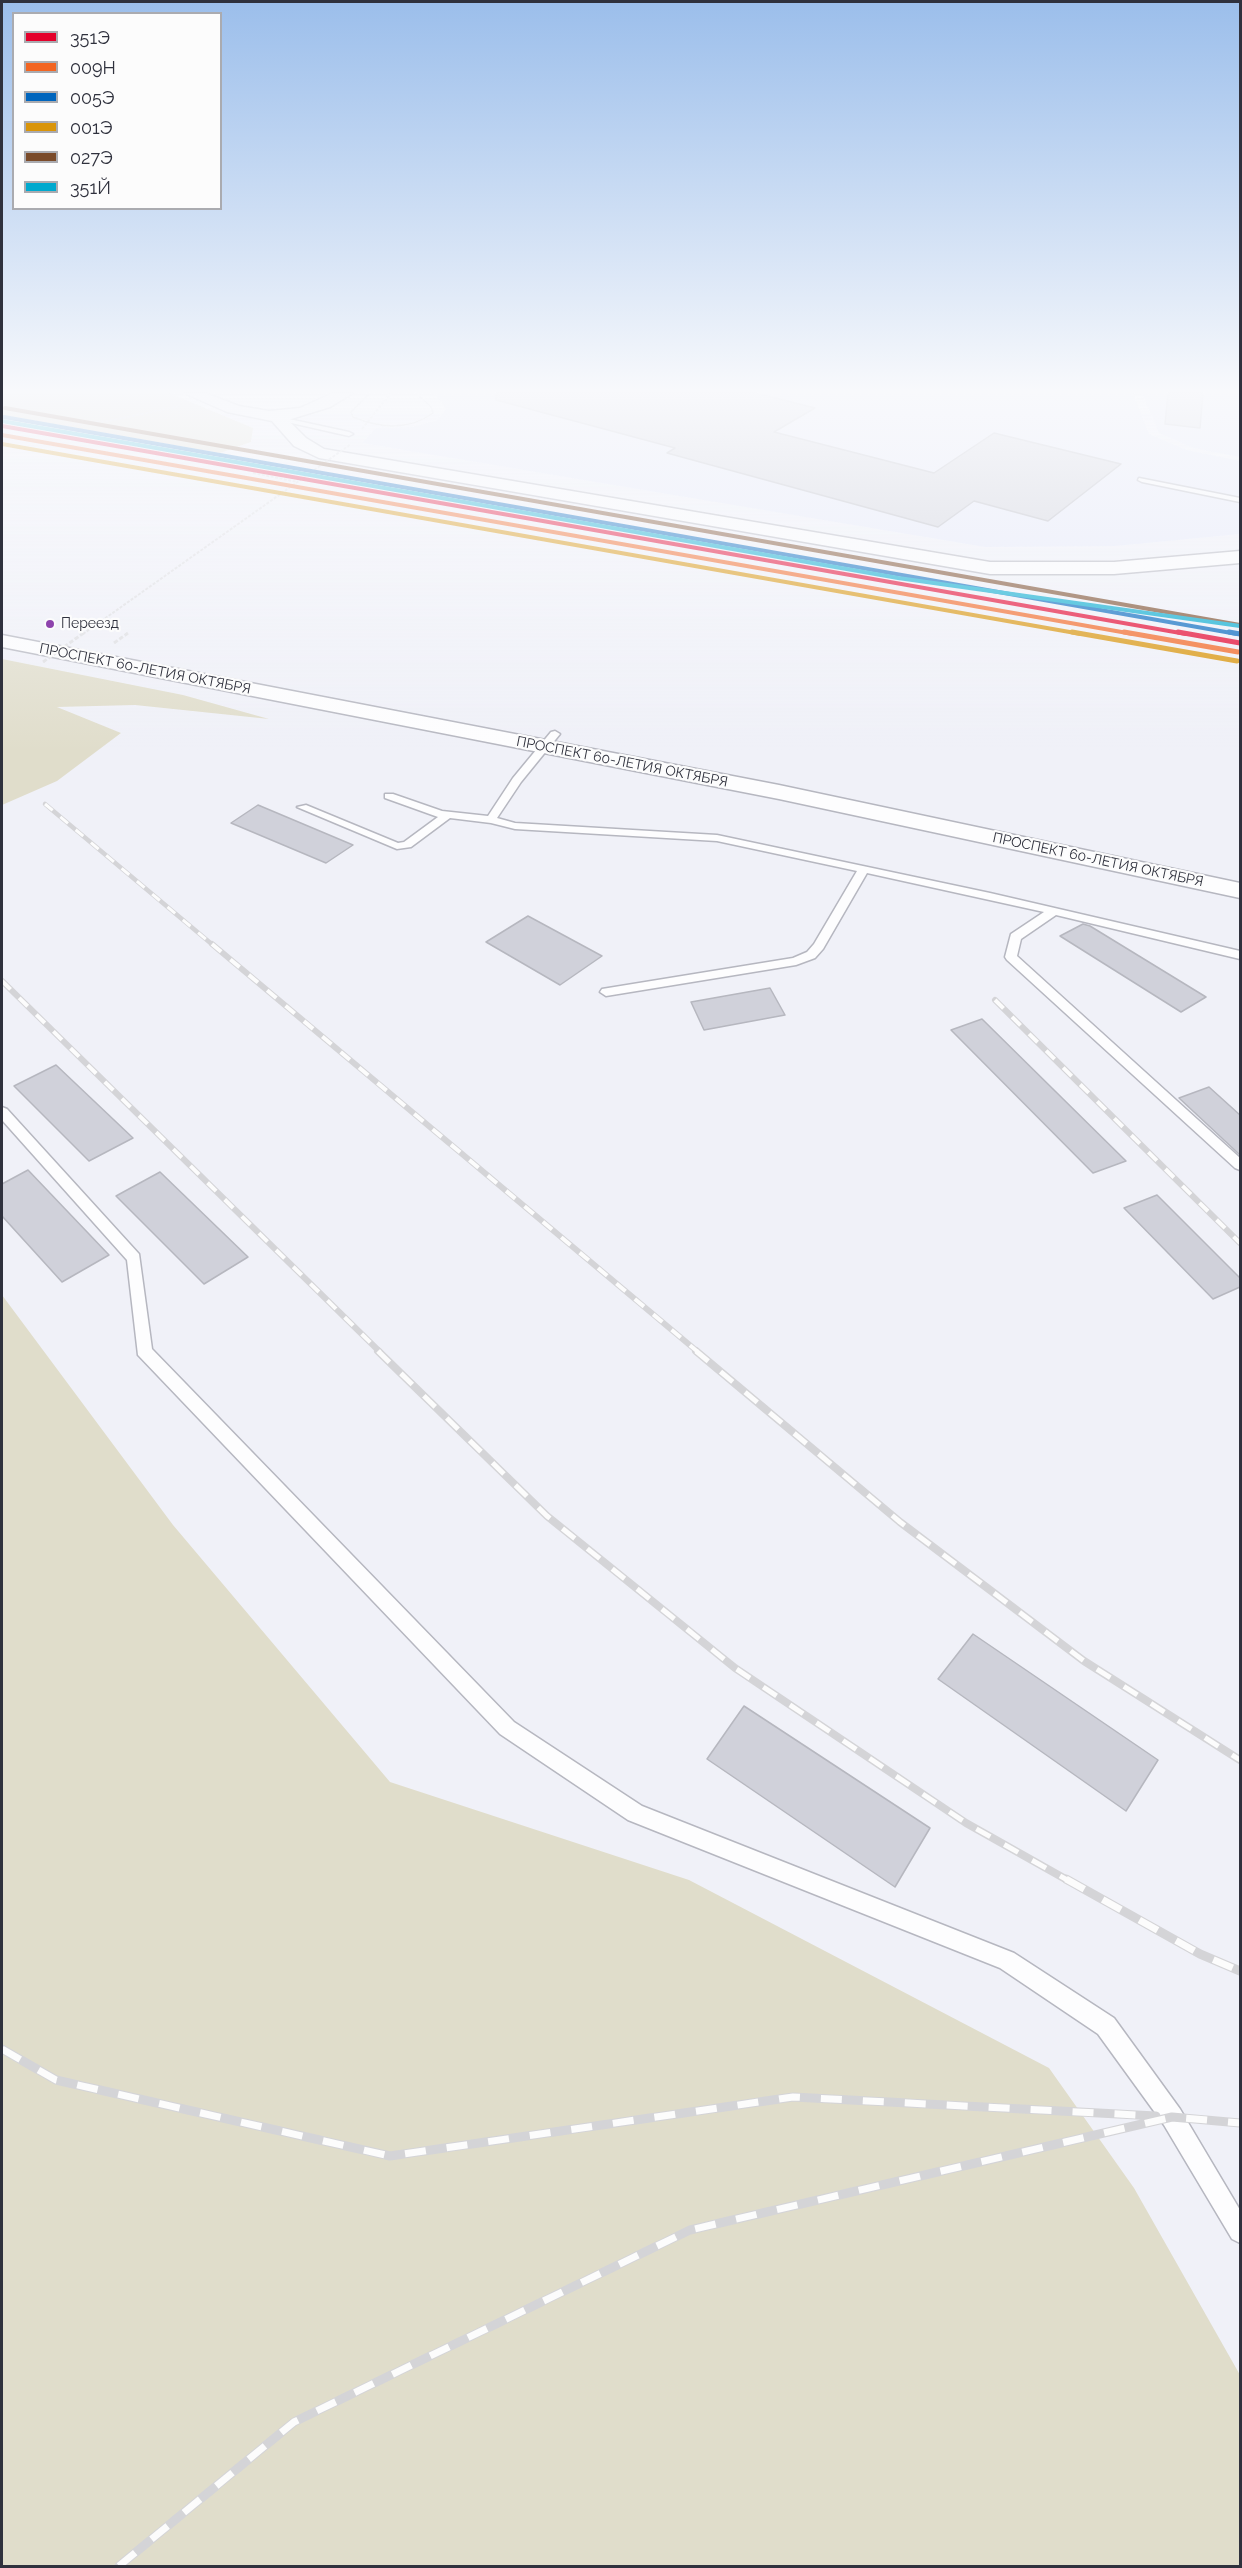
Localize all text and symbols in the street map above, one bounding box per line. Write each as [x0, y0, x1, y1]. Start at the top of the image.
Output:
legend [12, 12, 222, 210]
text: 351Э [70, 27, 110, 48]
text: 009Н [70, 57, 116, 78]
text: 005Э [70, 87, 115, 108]
text: 001Э [70, 117, 113, 138]
text: 027Э [70, 147, 113, 168]
text: 351Й [70, 177, 111, 198]
place label: Переезд [61, 616, 119, 632]
marker: Переезд [44, 618, 56, 630]
street label: ПРОСПЕКТ 60-ЛЕТИЯ ОКТЯБРЯ [38, 640, 252, 698]
street label: ПРОСПЕКТ 60-ЛЕТИЯ ОКТЯБРЯ [515, 733, 729, 791]
street label: ПРОСПЕКТ 60-ЛЕТИЯ ОКТЯБРЯ [991, 829, 1205, 891]

